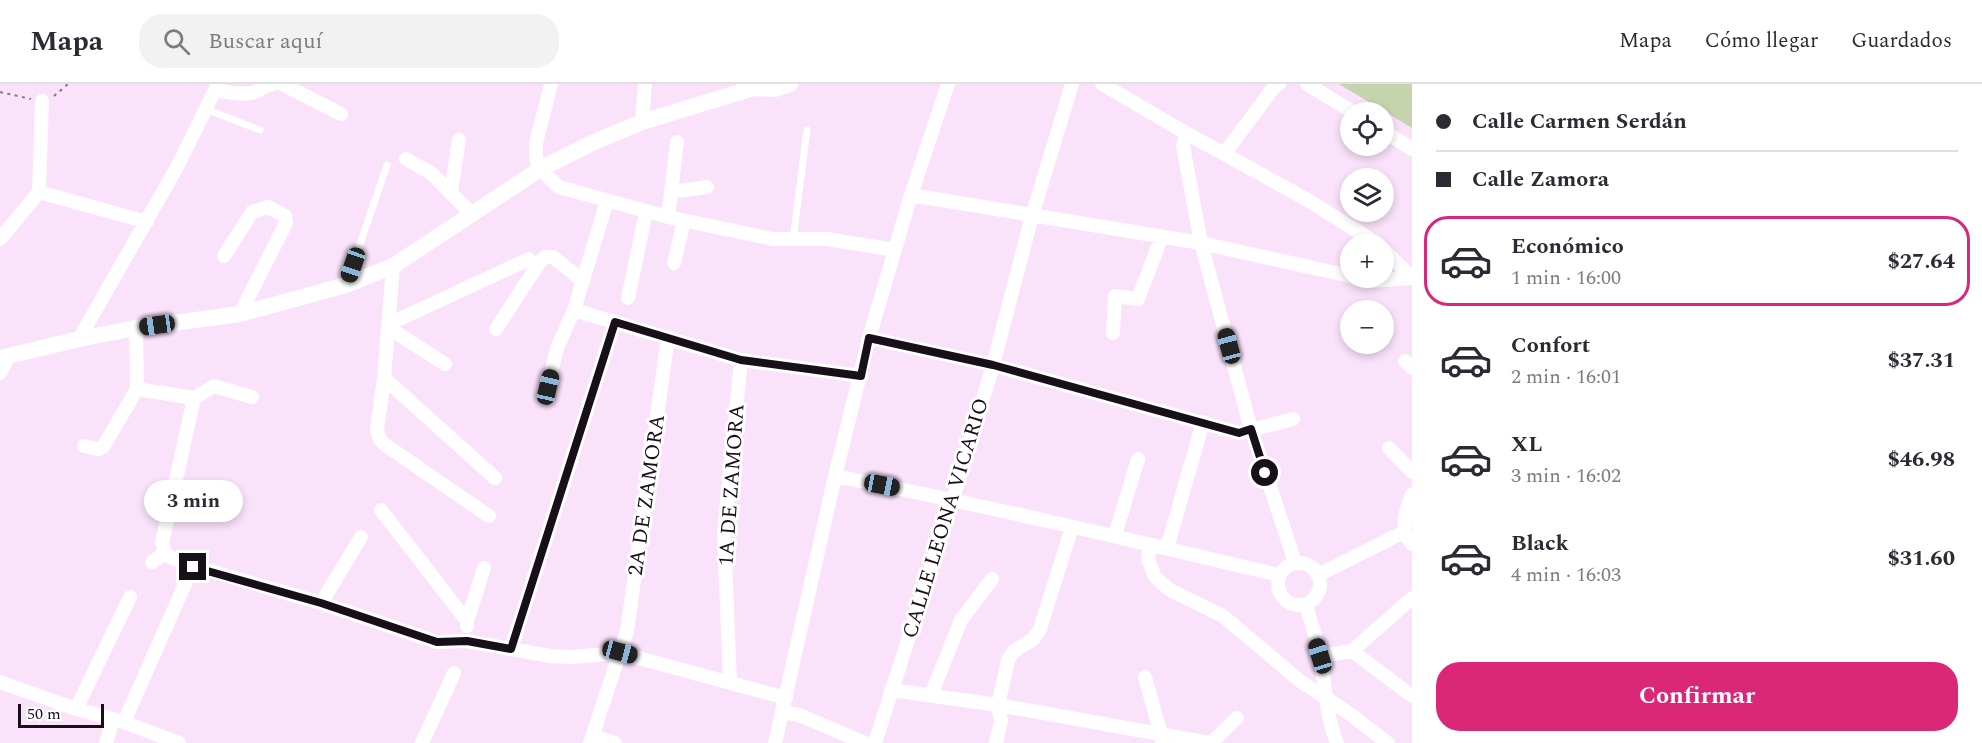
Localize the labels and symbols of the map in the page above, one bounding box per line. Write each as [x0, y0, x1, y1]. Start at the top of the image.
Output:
car [339, 245, 367, 285]
car [138, 314, 176, 336]
car [1216, 326, 1242, 366]
car [535, 367, 561, 407]
street label: CALLE LEONA VICARIO [894, 394, 998, 642]
street label: 1A DE ZAMORA [710, 403, 754, 567]
street label: 2A DE ZAMORA [620, 412, 674, 578]
route start [1251, 459, 1278, 486]
car [863, 473, 901, 497]
callout: 3 min [144, 480, 242, 522]
route end [179, 553, 206, 580]
car [1306, 636, 1334, 676]
car [600, 639, 640, 665]
scale bar [18, 701, 104, 728]

